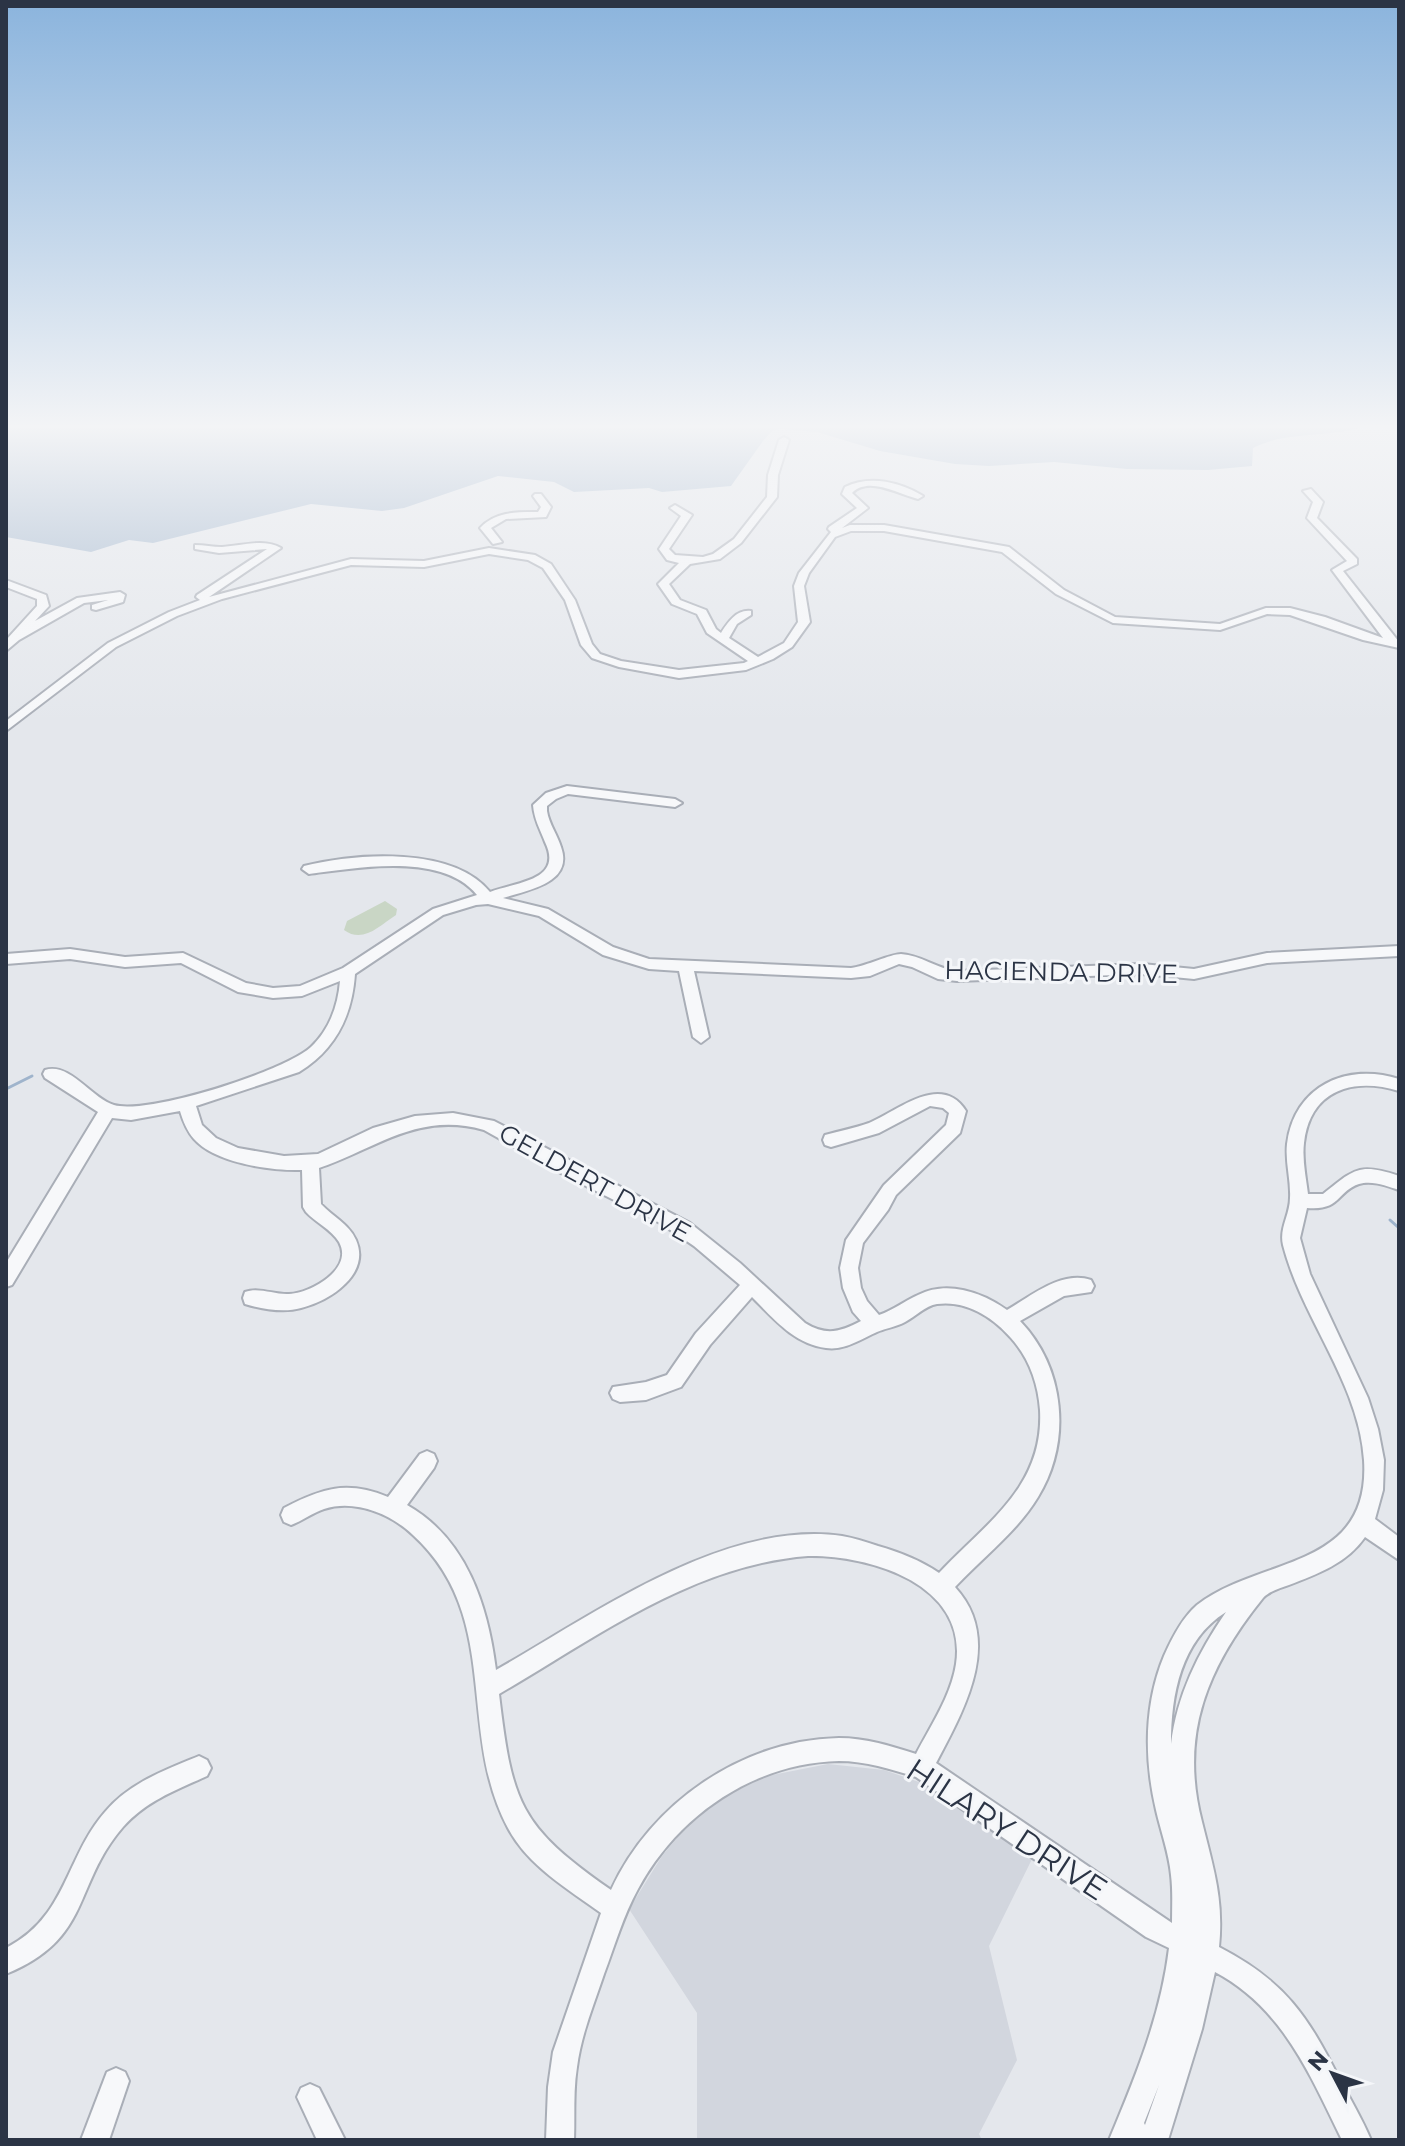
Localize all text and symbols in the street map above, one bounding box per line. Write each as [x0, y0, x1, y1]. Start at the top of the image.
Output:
street label: HACIENDA DRIVE [944, 954, 1178, 990]
street label: GELDERT DRIVE [493, 1117, 697, 1249]
street label: HILARY DRIVE [900, 1750, 1114, 1908]
north arrow [1293, 2034, 1373, 2114]
text: N [1302, 2046, 1334, 2077]

